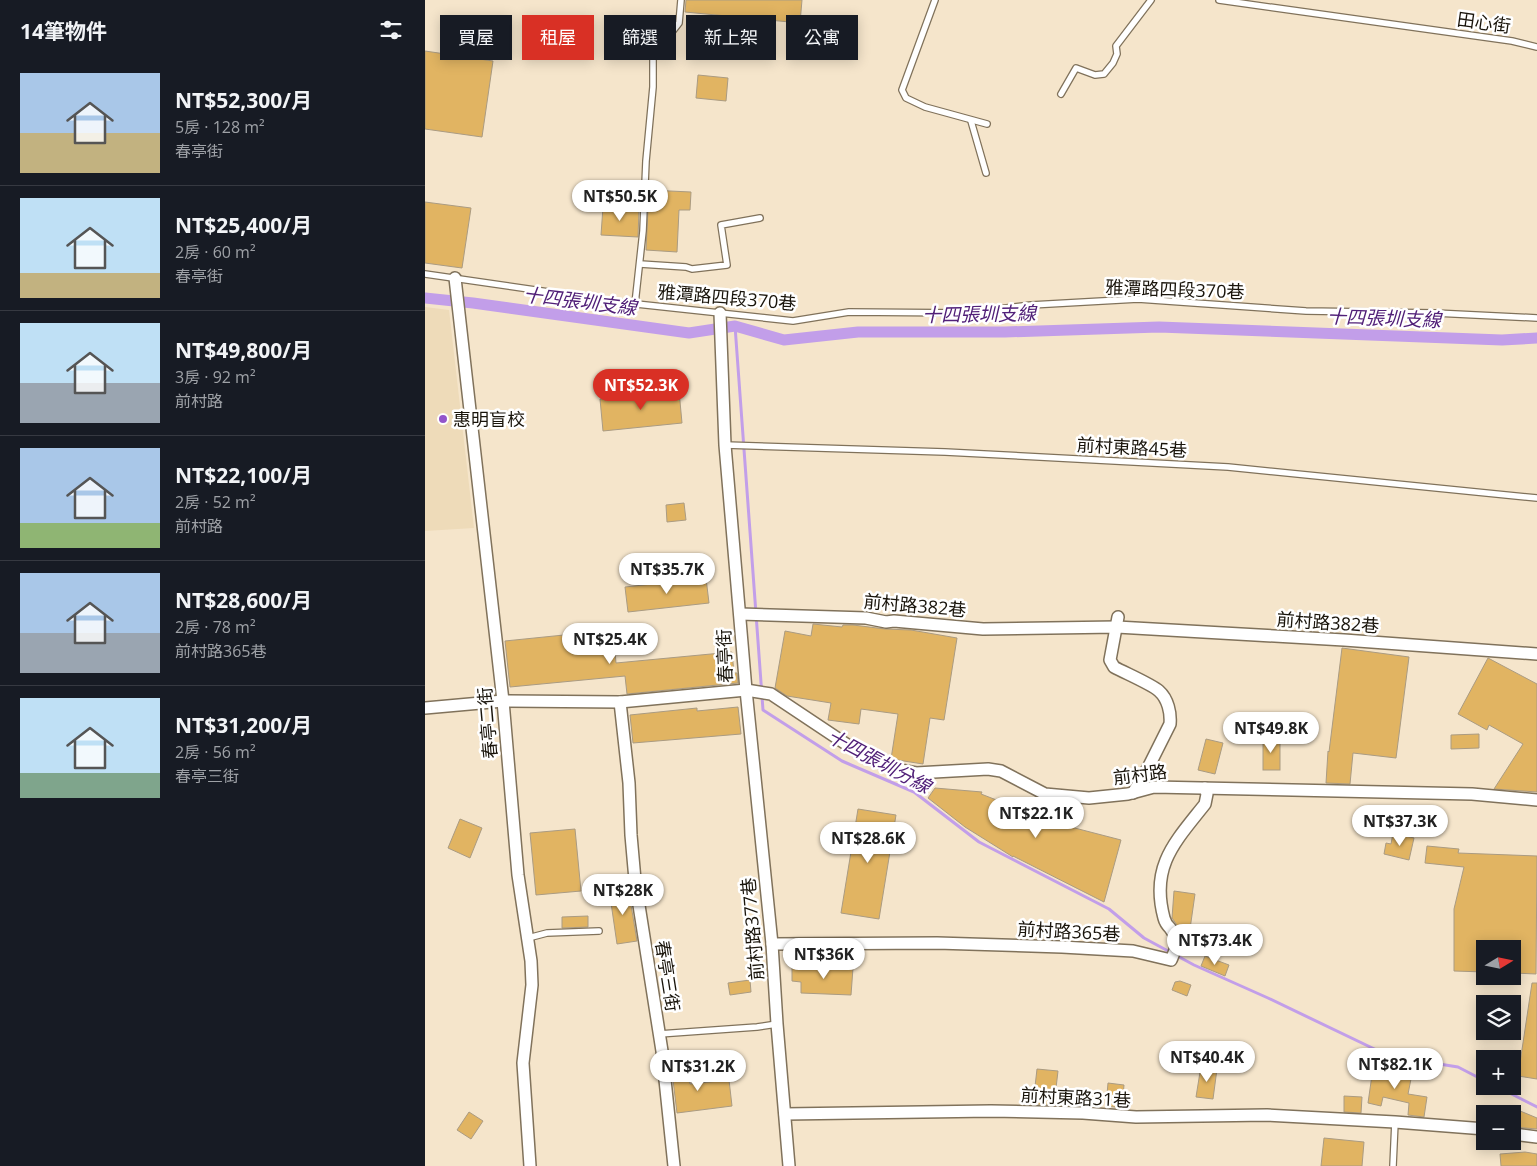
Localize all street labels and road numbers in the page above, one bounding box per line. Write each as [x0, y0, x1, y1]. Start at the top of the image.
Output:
street label: 田心街 [1456, 6, 1512, 38]
street label: 雅潭路四段370巷 [1105, 275, 1245, 303]
street label: 雅潭路四段370巷 [657, 279, 797, 315]
street label: 前村東路45巷 [1076, 432, 1188, 462]
street label: 前村路382巷 [863, 589, 967, 621]
street label: 前村路382巷 [1276, 606, 1380, 638]
street label: 春亭街 [711, 629, 737, 683]
street label: 春亭二街 [472, 686, 502, 760]
street label: 前村路 [1112, 759, 1168, 789]
street label: 前村路377巷 [736, 877, 768, 981]
street label: 前村路365巷 [1017, 916, 1121, 946]
street label: 春亭三街 [651, 939, 685, 1013]
street label: 前村東路31巷 [1020, 1082, 1132, 1112]

